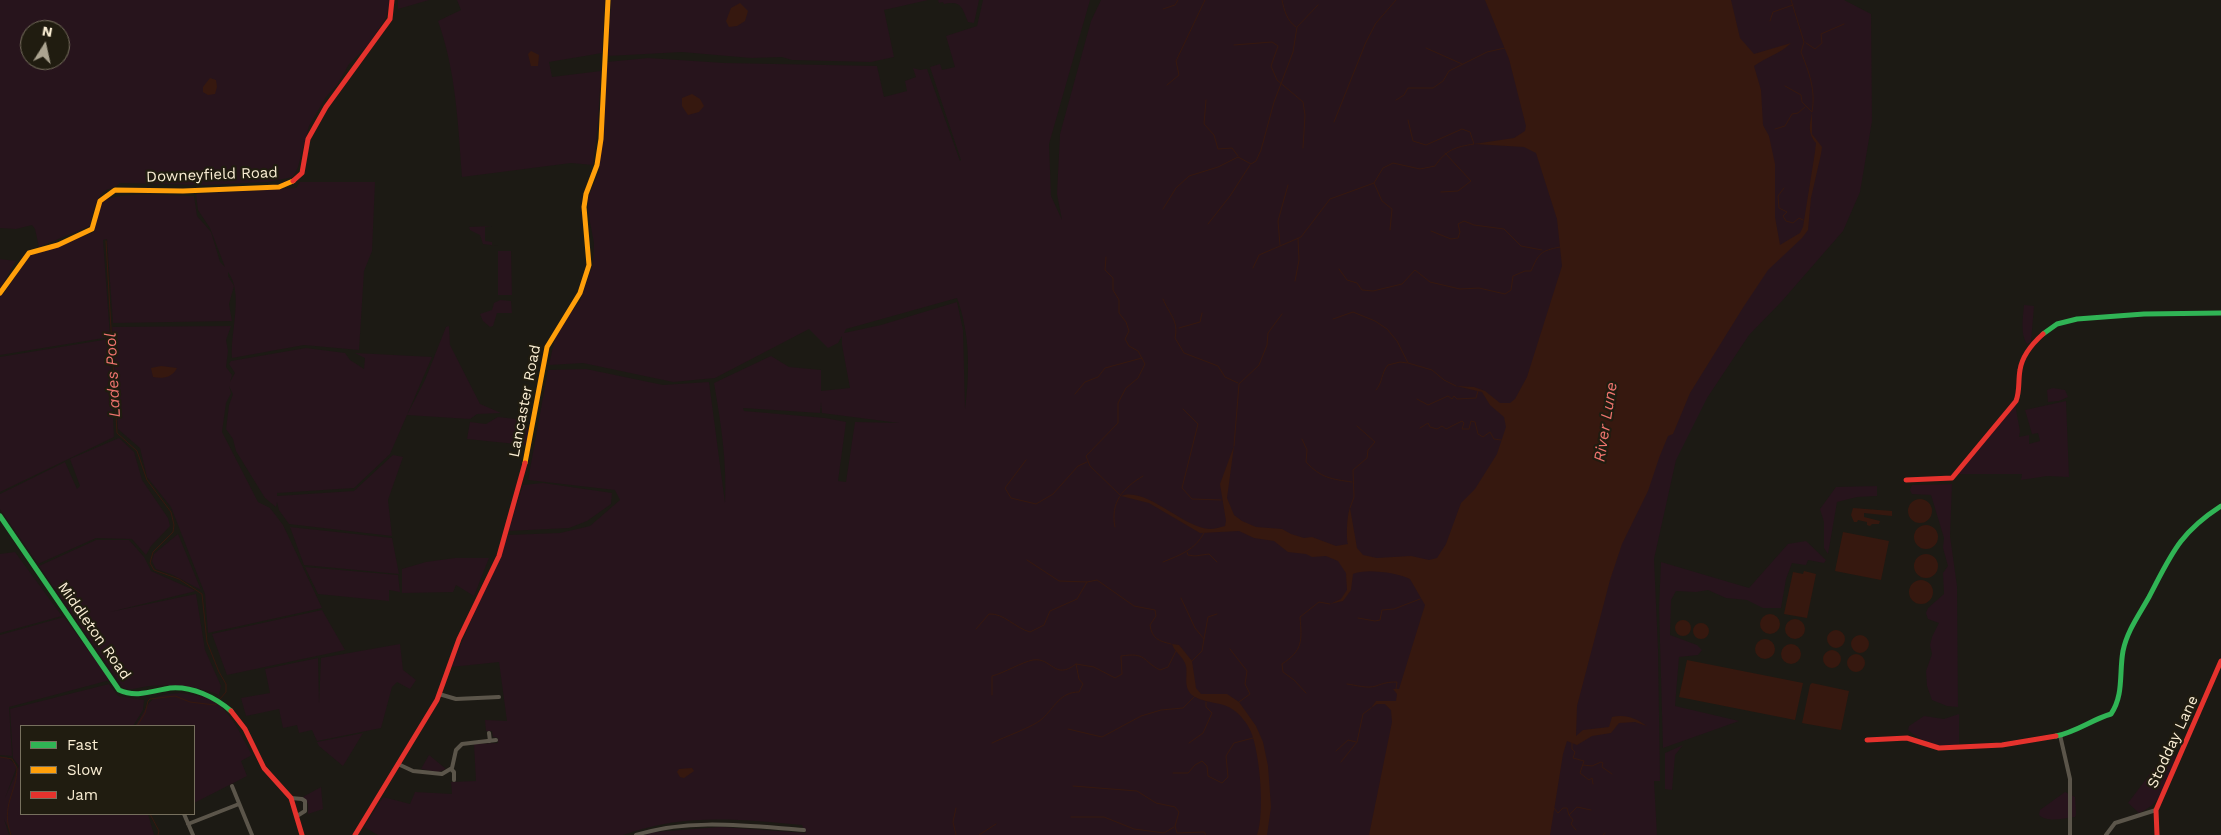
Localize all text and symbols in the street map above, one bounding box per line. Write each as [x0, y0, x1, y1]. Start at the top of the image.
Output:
north arrow [20, 20, 70, 70]
text: N [41, 22, 54, 40]
street label: Downeyfield Road [146, 164, 278, 186]
water label: Lades Pool [101, 332, 125, 418]
street label: Lancaster Road [505, 343, 545, 459]
water label: River Lune [1590, 381, 1622, 463]
street label: Middleton Road [54, 579, 134, 683]
street label: Stodday Lane [2144, 693, 2202, 791]
legend [20, 725, 195, 815]
text: Fast [67, 736, 98, 754]
text: Slow [67, 761, 103, 779]
text: Jam [67, 786, 98, 804]

